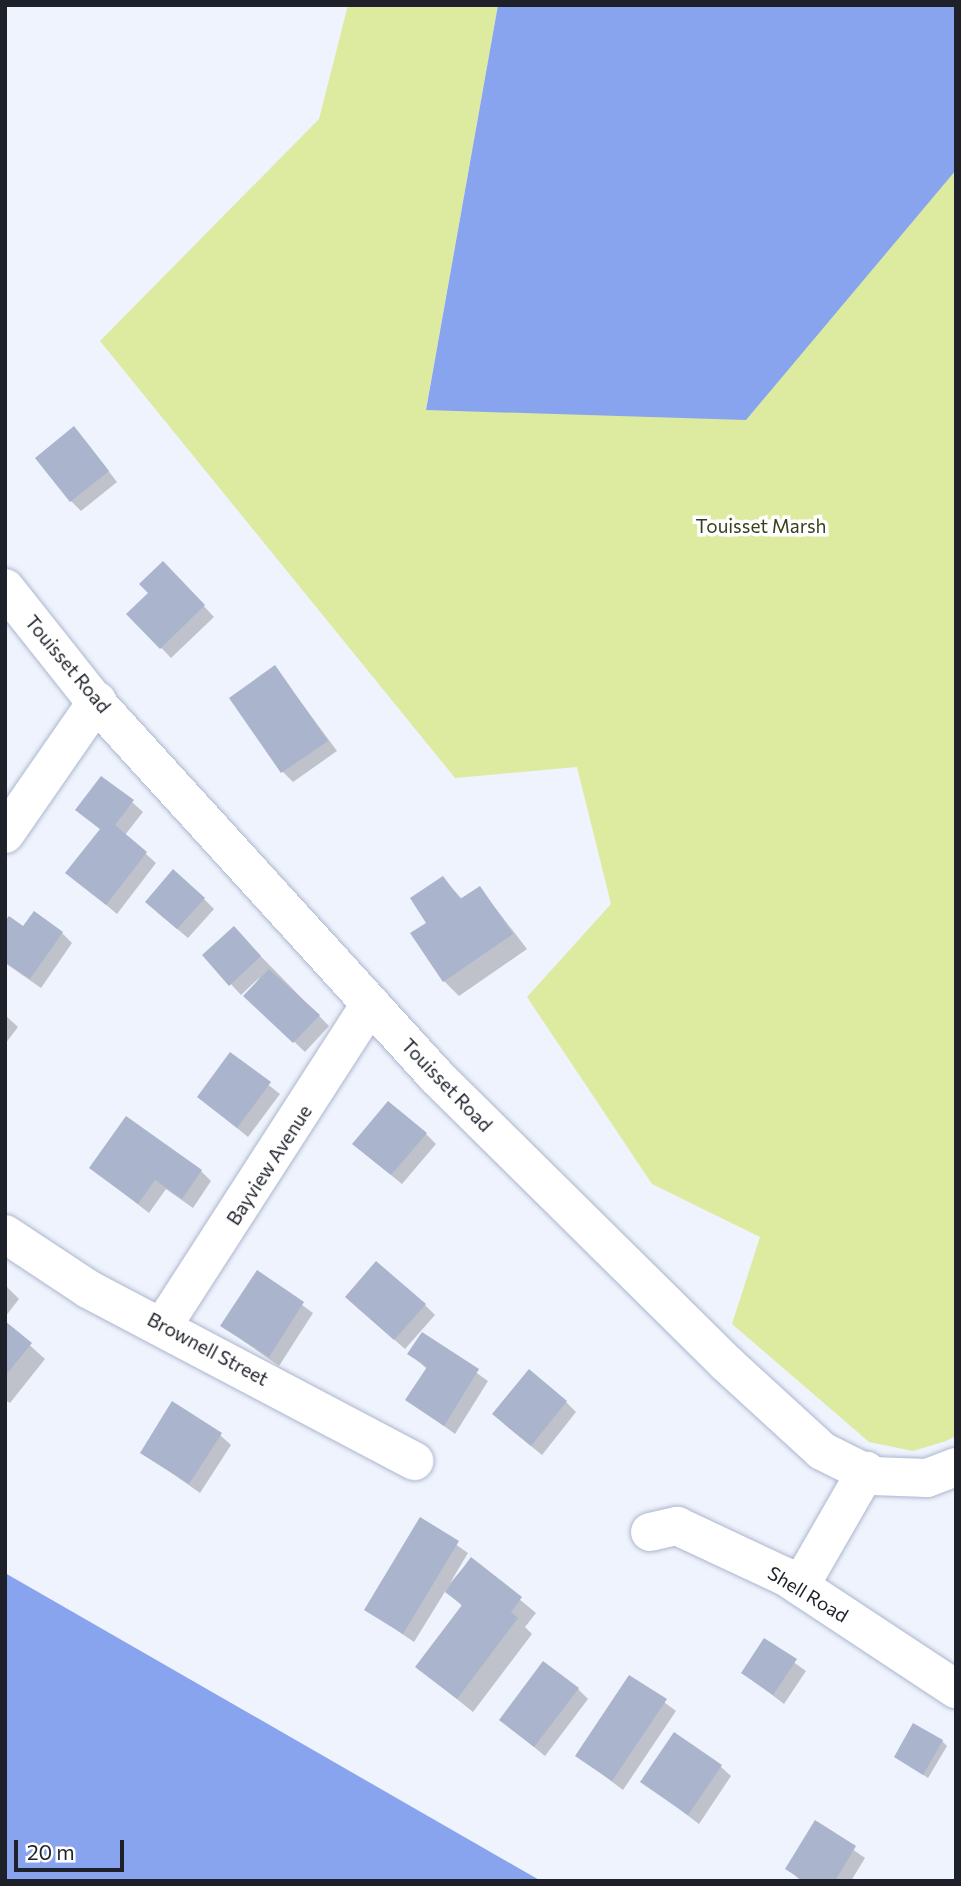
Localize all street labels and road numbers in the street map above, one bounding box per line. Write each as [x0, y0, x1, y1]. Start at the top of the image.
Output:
street label: Touisset Road [21, 611, 115, 717]
street label: Touisset Road [397, 1034, 497, 1136]
street label: Bayview Avenue [222, 1101, 316, 1229]
street label: Brownell Street [144, 1308, 272, 1390]
street label: Shell Road [764, 1561, 852, 1627]

